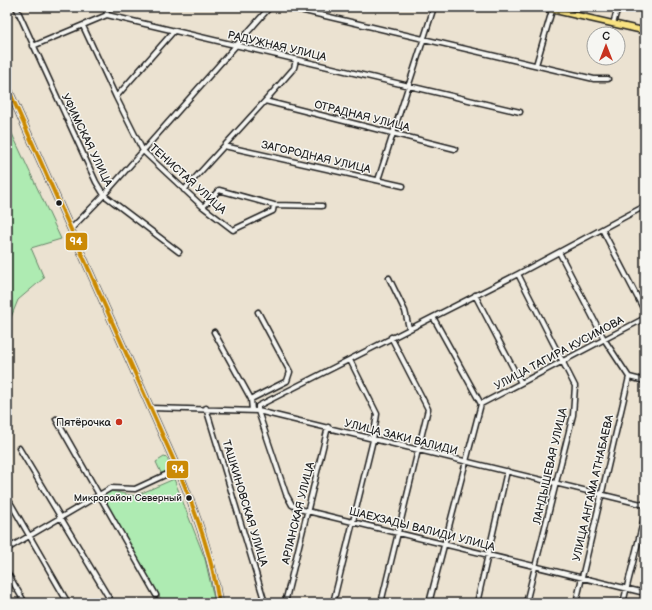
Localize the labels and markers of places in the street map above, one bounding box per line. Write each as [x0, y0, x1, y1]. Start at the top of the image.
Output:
unlabelled marker [54, 198, 64, 208]
place label: Пятёрочка [56, 416, 111, 429]
marker: Пятёрочка [114, 417, 124, 427]
place label: Микрорайон Северный [74, 492, 182, 504]
marker: Микрорайон Северный [184, 493, 194, 503]

